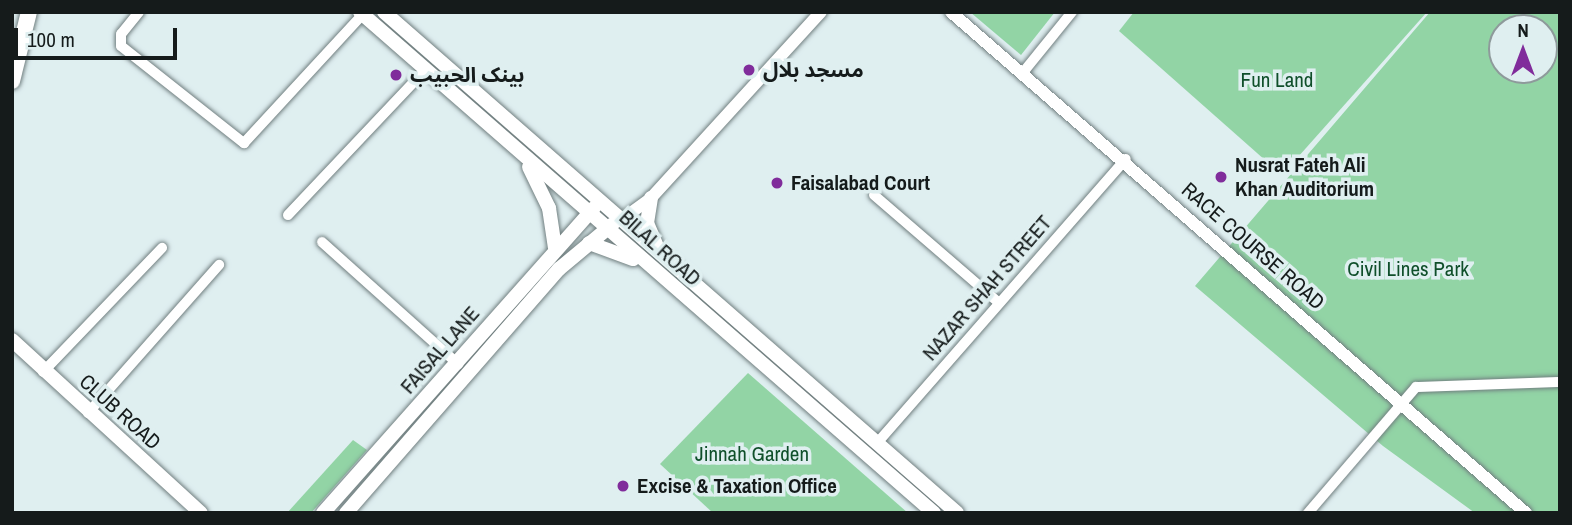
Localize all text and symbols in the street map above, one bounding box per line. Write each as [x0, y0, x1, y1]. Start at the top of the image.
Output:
scale bar [18, 14, 180, 58]
north arrow [1488, 14, 1558, 84]
text: N [1517, 17, 1529, 43]
text: 100 m [27, 25, 75, 54]
place label: مسجد بلال [763, 57, 864, 83]
place label: بينک الحبيب [410, 62, 524, 88]
marker: مسجد بلال [741, 62, 757, 78]
marker: بينک الحبيب [388, 67, 404, 83]
park label: Fun Land [1241, 67, 1313, 93]
place label: Nusrat Fateh Ali Khan Auditorium [1235, 152, 1375, 202]
marker: Nusrat Fateh Ali Khan Auditorium [1213, 169, 1229, 185]
place label: Faisalabad Court [791, 170, 930, 196]
marker: Faisalabad Court [769, 175, 785, 191]
street label: RACE COURSE ROAD [1176, 177, 1330, 315]
street label: BILAL ROAD [614, 205, 706, 291]
street label: NAZAR SHAH STREET [917, 210, 1057, 366]
park label: Civil Lines Park [1347, 256, 1469, 282]
street label: FAISAL LANE [395, 301, 485, 399]
street label: CLUB ROAD [74, 369, 166, 455]
park label: Jinnah Garden [695, 441, 809, 467]
place label: Excise & Taxation Office [637, 473, 837, 499]
marker: Excise & Taxation Office [615, 478, 631, 494]

